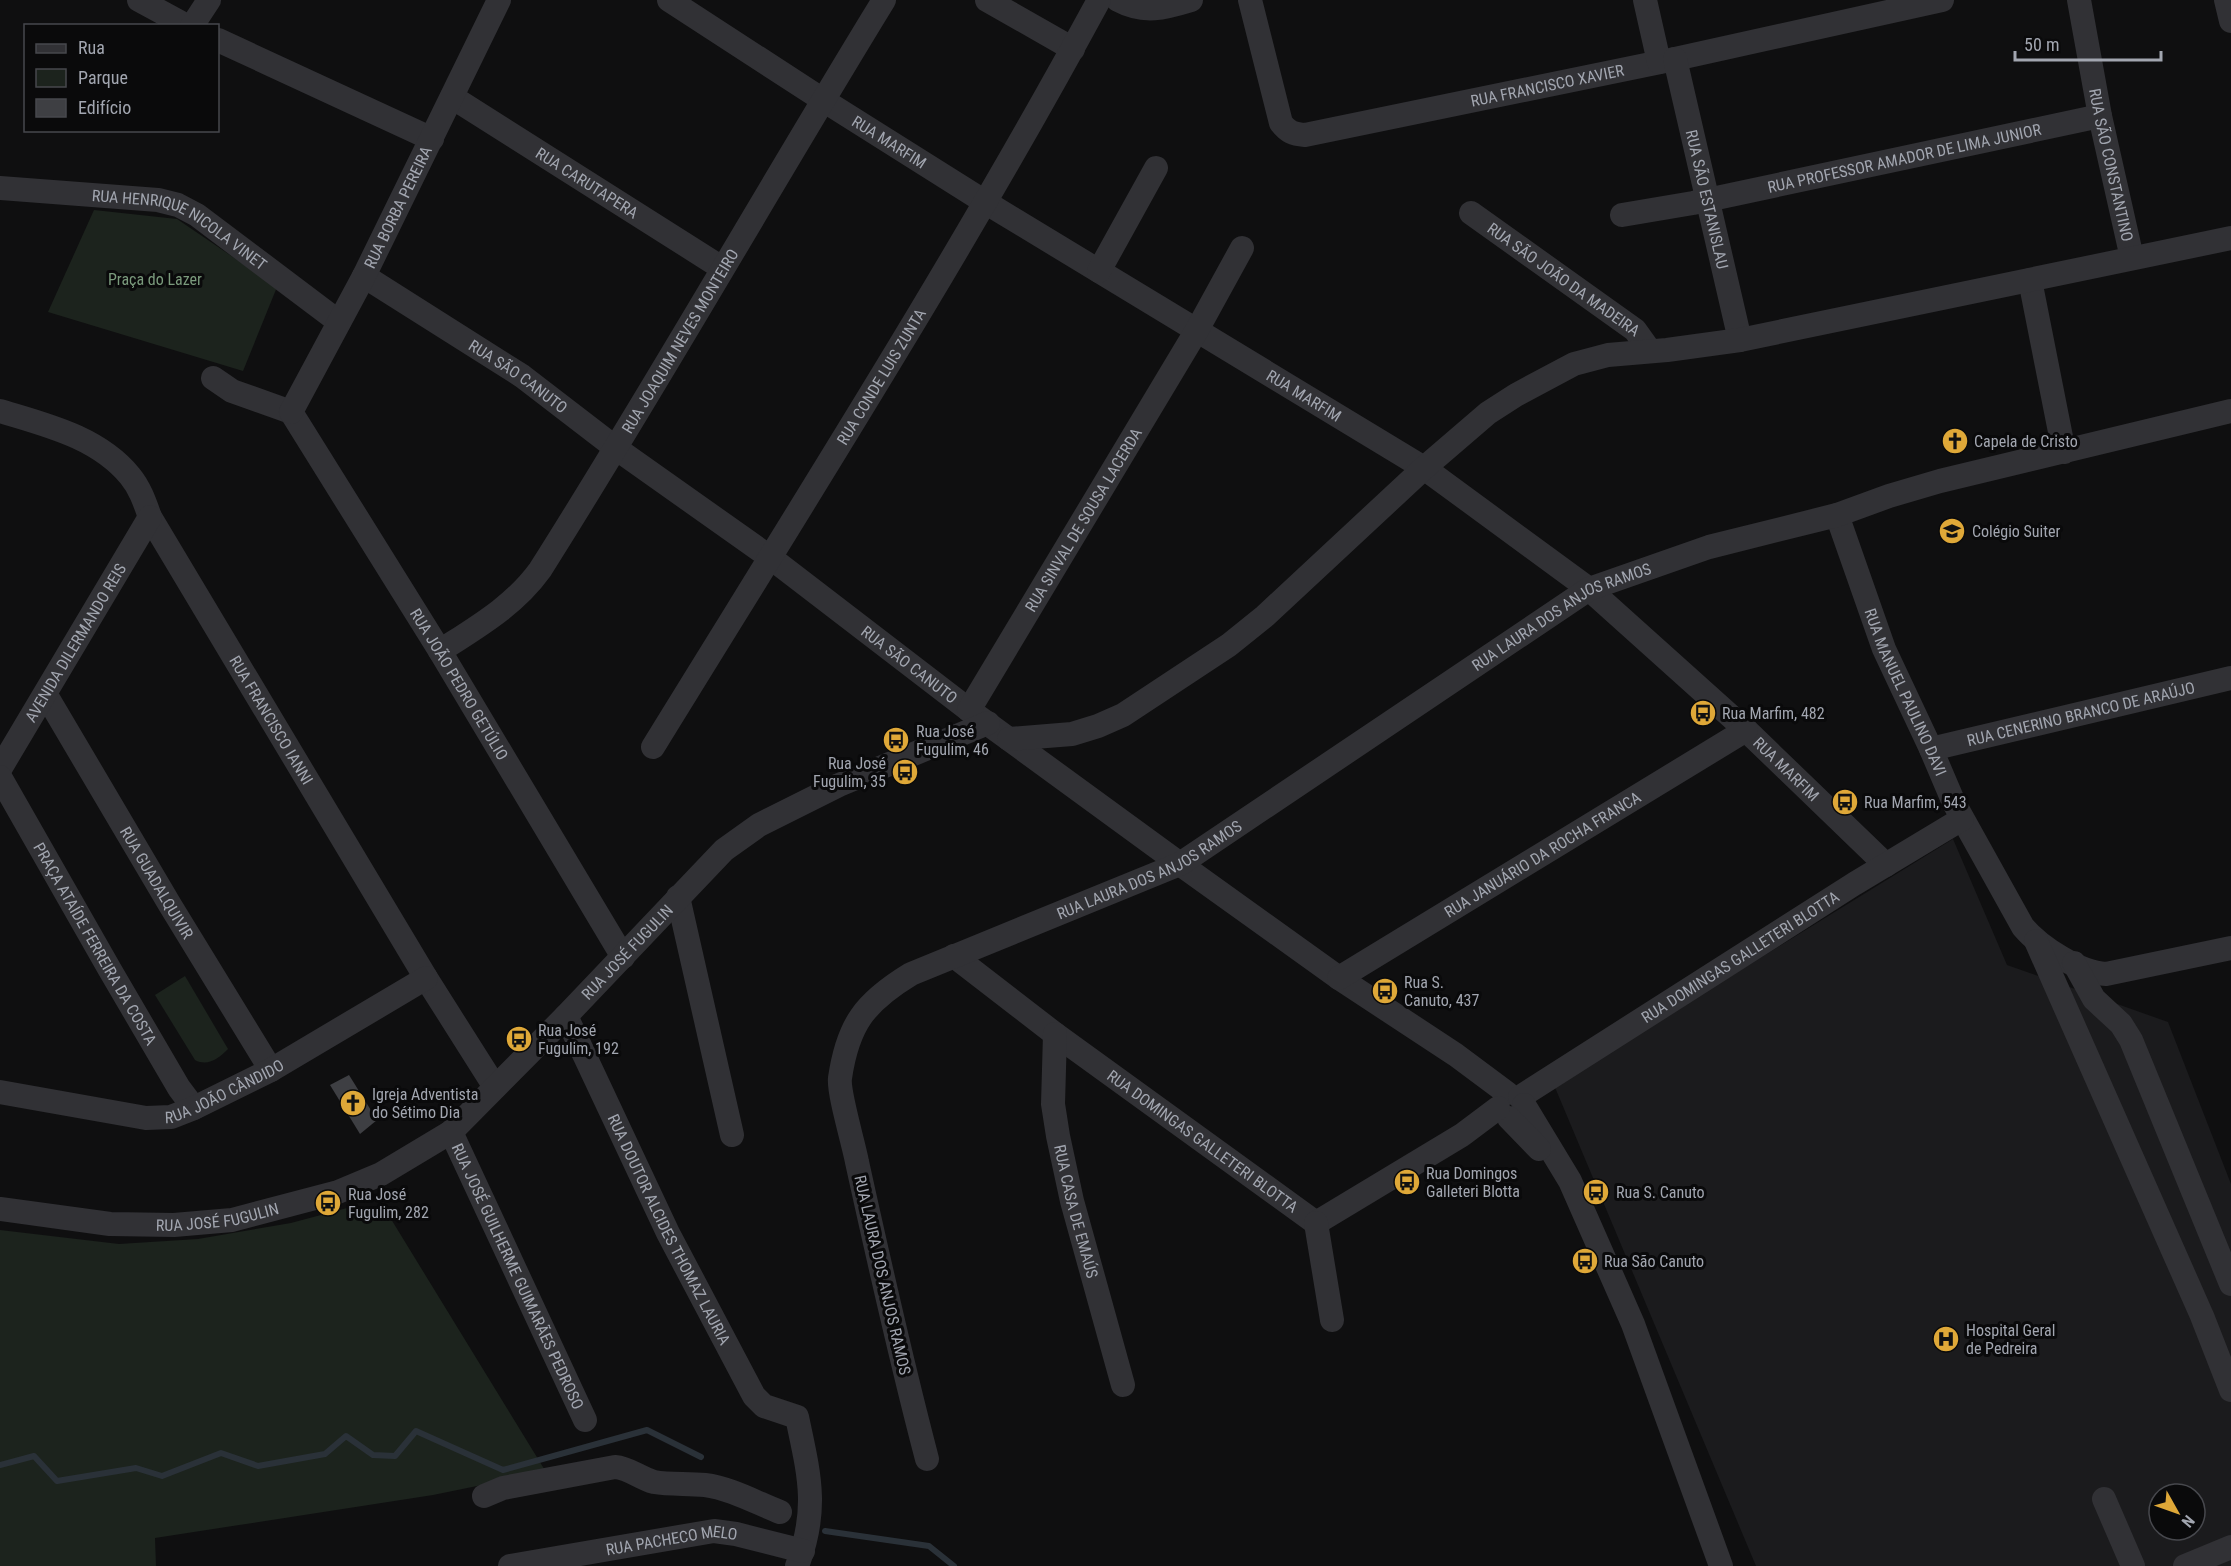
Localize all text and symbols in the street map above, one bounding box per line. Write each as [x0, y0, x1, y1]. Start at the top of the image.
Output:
legend [24, 24, 219, 132]
scale bar [2015, 24, 2160, 62]
text: 50 m [2024, 34, 2059, 55]
text: Rua [78, 37, 105, 58]
street label: RUA FRANCISCO XAVIER [1469, 61, 1626, 111]
text: Parque [78, 67, 128, 88]
street label: RUA SÃO CONSTANTINO [2085, 87, 2137, 243]
text: Edifício [78, 97, 131, 118]
street label: RUA MARFIM [848, 112, 930, 173]
street label: RUA PROFESSOR AMADOR DE LIMA JUNIOR [1766, 120, 2043, 197]
street label: RUA SÃO ESTANISLAU [1682, 128, 1732, 271]
street label: RUA BORBA PEREIRA [360, 143, 436, 272]
street label: RUA CARUTAPERA [532, 144, 642, 222]
street label: RUA HENRIQUE NICOLA VINET [91, 186, 270, 274]
street label: RUA SÃO JOÃO DA MADEIRA [1484, 219, 1643, 340]
street label: RUA JOAQUIM NEVES MONTEIRO [618, 245, 743, 437]
park label: Praça do Lazer [108, 270, 202, 289]
street label: RUA CONDE LUIS ZUNTA [833, 305, 930, 448]
street label: RUA SÃO CANUTO [465, 336, 571, 417]
street label: RUA MARFIM [1263, 366, 1345, 426]
street label: RUA SINVAL DE SOUSA LACERDA [1021, 425, 1146, 615]
church icon: Capela de Cristo [1940, 426, 1970, 456]
place label: Capela de Cristo [1974, 432, 2078, 451]
school or university icon: Colégio Suiter [1937, 516, 1967, 546]
place label: Colégio Suiter [1972, 522, 2060, 541]
street label: RUA LAURA DOS ANJOS RAMOS [1468, 559, 1654, 675]
street label: AVENIDA DILERMANDO REIS [21, 560, 130, 726]
street label: RUA JOÃO PEDRO GETÚLIO [406, 605, 512, 764]
street label: RUA MANUEL PAULINO DAVI [1860, 606, 1950, 779]
street label: RUA SÃO CANUTO [857, 622, 961, 708]
street label: RUA FRANCISCO IANNI [225, 652, 317, 788]
street label: RUA CENERINO BRANCO DE ARAÚJO [1965, 678, 2197, 750]
bus stop icon: Rua Marfim, 482 [1688, 698, 1718, 728]
place label: Rua Marfim, 482 [1722, 704, 1825, 723]
place label: Rua José Fugulim, 46 [916, 722, 989, 759]
bus stop icon: Rua José Fugulim, 46 [881, 725, 911, 755]
street label: RUA MARFIM [1749, 733, 1823, 805]
place label: Rua José Fugulim, 35 [813, 754, 886, 791]
bus stop icon: Rua José Fugulim, 35 [890, 757, 920, 787]
bus stop icon: Rua Marfim, 543 [1830, 787, 1860, 817]
street label: RUA JANUÁRIO DA ROCHA FRANCA [1441, 788, 1644, 922]
place label: Rua Marfim, 543 [1864, 793, 1967, 812]
street label: RUA LAURA DOS ANJOS RAMOS [1054, 816, 1245, 923]
street label: RUA GUADALQUIVIR [116, 823, 198, 943]
street label: PRAÇA ATAÍDE FERREIRA DA COSTA [29, 839, 161, 1048]
street label: RUA DOMINGAS GALLETERI BLOTTA [1638, 887, 1843, 1027]
street label: RUA JOSÉ FUGULIN [578, 901, 677, 1004]
place label: Rua S. Canuto, 437 [1404, 973, 1479, 1010]
bus stop icon: Rua S. Canuto, 437 [1370, 976, 1400, 1006]
place label: Rua José Fugulim, 192 [538, 1021, 619, 1058]
bus stop icon: Rua José Fugulim, 192 [504, 1024, 534, 1054]
street label: RUA JOÃO CÂNDIDO [164, 1056, 287, 1127]
street label: RUA DOMINGAS GALLETERI BLOTTA [1103, 1066, 1301, 1217]
place label: Igreja Adventista do Sétimo Dia [372, 1085, 478, 1122]
church icon: Igreja Adventista do Sétimo Dia [338, 1088, 368, 1118]
street label: RUA DOUTOR ALCIDES THOMAZ LAURIA [603, 1111, 734, 1348]
street label: RUA JOSÉ GUILHERME GUIMARÃES PEDROSO [448, 1140, 588, 1412]
street label: RUA CASA DE EMAÚS [1050, 1143, 1102, 1280]
place label: Rua Domingos Galleteri Blotta [1426, 1164, 1520, 1201]
bus stop icon: Rua Domingos Galleteri Blotta [1392, 1167, 1422, 1197]
street label: RUA LAURA DOS ANJOS RAMOS [850, 1173, 915, 1377]
bus stop icon: Rua S. Canuto [1581, 1177, 1611, 1207]
place label: Rua S. Canuto [1616, 1183, 1705, 1202]
place label: Rua José Fugulim, 282 [348, 1185, 429, 1222]
bus stop icon: Rua José Fugulim, 282 [313, 1188, 343, 1218]
street label: RUA JOSÉ FUGULIN [156, 1199, 281, 1235]
bus stop icon: Rua São Canuto [1570, 1246, 1600, 1276]
place label: Rua São Canuto [1604, 1252, 1704, 1271]
place label: Hospital Geral de Pedreira [1966, 1321, 2055, 1358]
hospital icon: Hospital Geral de Pedreira [1931, 1324, 1961, 1354]
north arrow [2147, 1482, 2207, 1542]
text: N [2178, 1511, 2199, 1531]
street label: RUA PACHECO MELO [604, 1522, 739, 1559]

